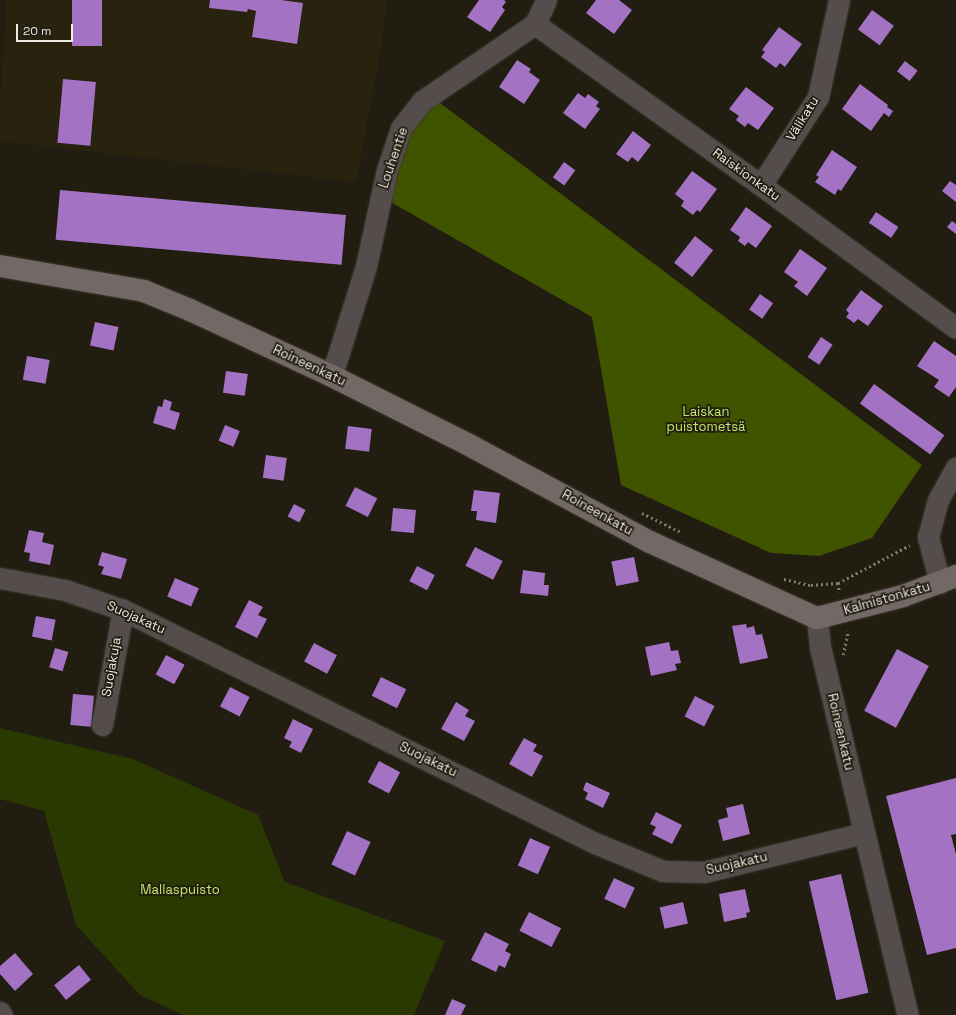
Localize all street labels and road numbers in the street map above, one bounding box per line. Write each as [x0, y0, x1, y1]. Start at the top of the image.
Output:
street label: Välikatu [783, 94, 823, 144]
street label: Louhentie [376, 126, 412, 190]
street label: Raiskionkatu [709, 145, 783, 205]
street label: Roineenkatu [270, 342, 348, 390]
street label: Roineenkatu [559, 487, 635, 539]
street label: Kalmistonkatu [842, 579, 932, 619]
street label: Suojakatu [104, 598, 168, 638]
street label: Suojakuja [99, 636, 125, 698]
street label: Roineenkatu [824, 692, 856, 772]
street label: Suojakatu [396, 739, 460, 781]
street label: Suojakatu [705, 849, 769, 879]

